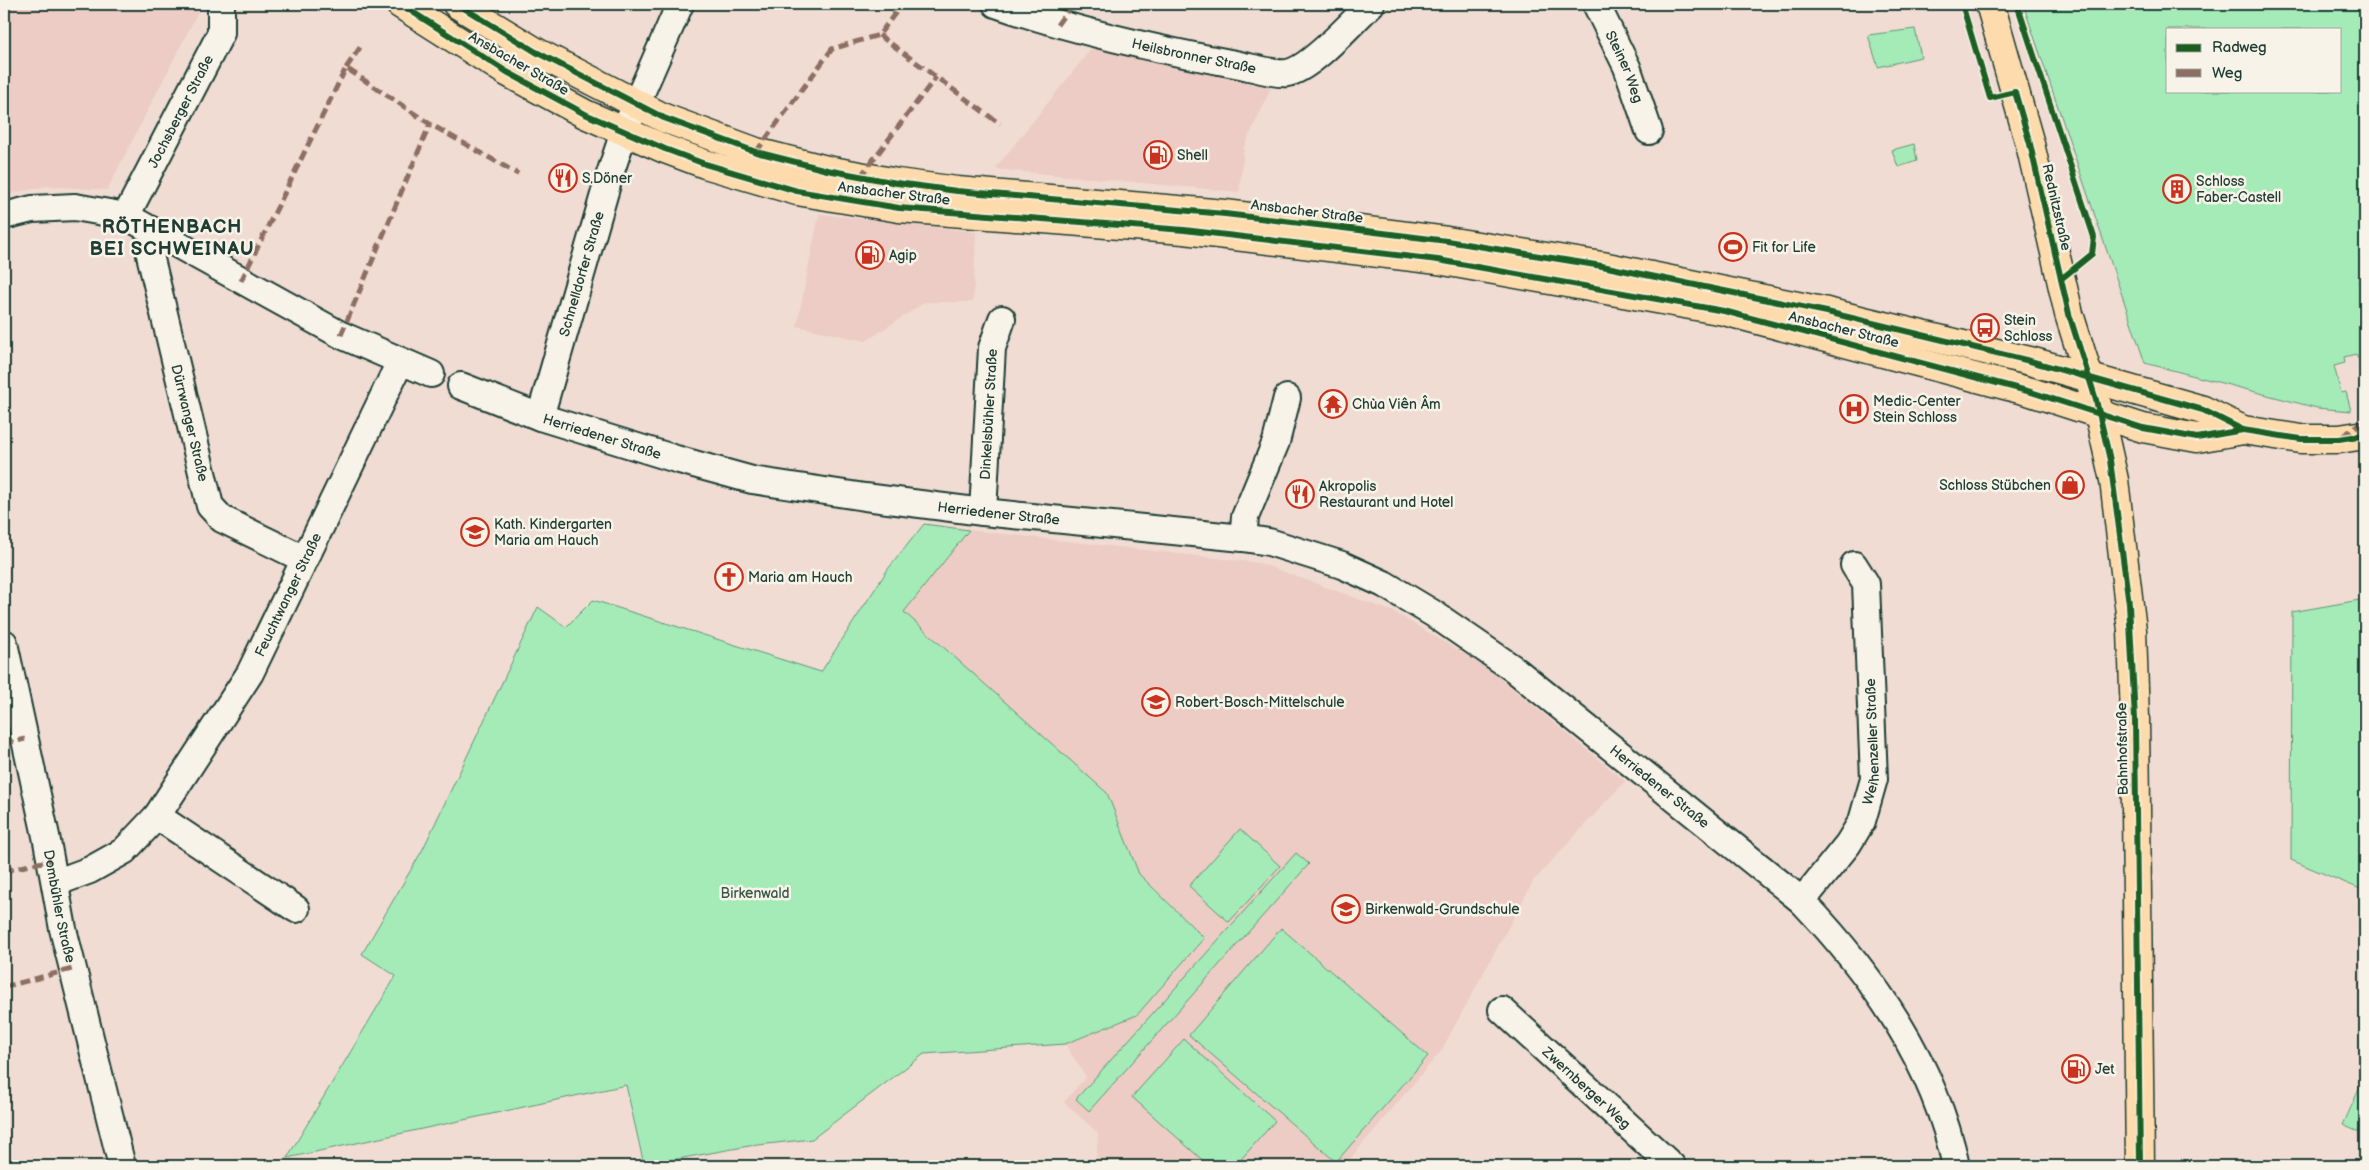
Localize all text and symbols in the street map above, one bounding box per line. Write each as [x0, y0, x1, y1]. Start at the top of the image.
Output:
street label: Ansbacher Straße [466, 28, 572, 99]
street label: Steiner Weg [1601, 28, 1647, 105]
legend [2166, 28, 2342, 92]
street label: Heilsbronner Straße [1130, 35, 1258, 77]
text: Radweg [2212, 38, 2267, 57]
street label: Jochsberger Straße [145, 52, 217, 171]
text: Weg [2212, 64, 2242, 83]
fuel station icon: Shell [1143, 140, 1173, 170]
place label: Shell [1177, 147, 1208, 164]
street label: Rednitzstraße [2038, 162, 2075, 252]
restaurant icon: S.Döner [548, 163, 578, 193]
place label: S.Döner [582, 170, 633, 187]
place label: Schloss Faber-Castell [2196, 173, 2281, 206]
building icon: Schloss Faber-Castell [2162, 174, 2192, 204]
street label: Ansbacher Straße [837, 178, 951, 209]
street label: Ansbacher Straße [1250, 196, 1364, 227]
street label: Schnelldorfer Straße [556, 209, 608, 338]
district label: RÖTHENBACH BEI SCHWEINAU [89, 216, 255, 261]
sports icon: Fit for Life [1718, 232, 1748, 262]
place label: Fit for Life [1752, 239, 1816, 256]
fuel station icon: Agip [855, 240, 885, 270]
place label: Agip [889, 247, 917, 264]
street label: Ansbacher Straße [1787, 308, 1901, 351]
place label: Stein Schloss [2004, 312, 2053, 345]
bus stop icon: Stein Schloss [1970, 313, 2000, 343]
street label: Dinkelsbühler Straße [977, 348, 1001, 480]
street label: Dürrwanger Straße [167, 363, 212, 483]
temple icon: Chùa Viên Âm [1318, 389, 1348, 419]
place label: Medic-Center Stein Schloss [1873, 393, 1962, 426]
hospital icon: Medic-Center Stein Schloss [1839, 394, 1869, 424]
place label: Chùa Viên Âm [1352, 395, 1441, 413]
street label: Herriedener Straße [541, 410, 663, 463]
shop icon: Schloss Stübchen [2055, 470, 2085, 500]
place label: Schloss Stübchen [1939, 477, 2051, 494]
place label: Akropolis Restaurant und Hotel [1319, 478, 1453, 511]
restaurant icon: Akropolis Restaurant und Hotel [1285, 479, 1315, 509]
street label: Herriedener Straße [936, 498, 1061, 529]
place label: Kath. Kindergarten Maria am Hauch [494, 516, 612, 549]
school or university icon: Kath. Kindergarten Maria am Hauch [460, 517, 490, 547]
street label: Feuchtwanger Straße [251, 530, 325, 659]
church icon: Maria am Hauch [714, 562, 744, 592]
place label: Maria am Hauch [748, 569, 853, 586]
street label: Weihenzeller Straße [1859, 678, 1883, 807]
school or university icon: Robert-Bosch-Mittelschule [1141, 687, 1171, 717]
place label: Robert-Bosch-Mittelschule [1175, 694, 1345, 711]
street label: Bahnhofstraße [2113, 702, 2132, 796]
street label: Herriedener Straße [1606, 742, 1713, 832]
street label: Dombühler Straße [40, 849, 79, 964]
park label: Birkenwald [721, 885, 789, 902]
school or university icon: Birkenwald-Grundschule [1331, 894, 1361, 924]
place label: Birkenwald-Grundschule [1365, 901, 1519, 918]
street label: Zwernberger Weg [1538, 1043, 1634, 1133]
fuel station icon: Jet [2061, 1054, 2091, 1084]
place label: Jet [2095, 1061, 2115, 1078]

